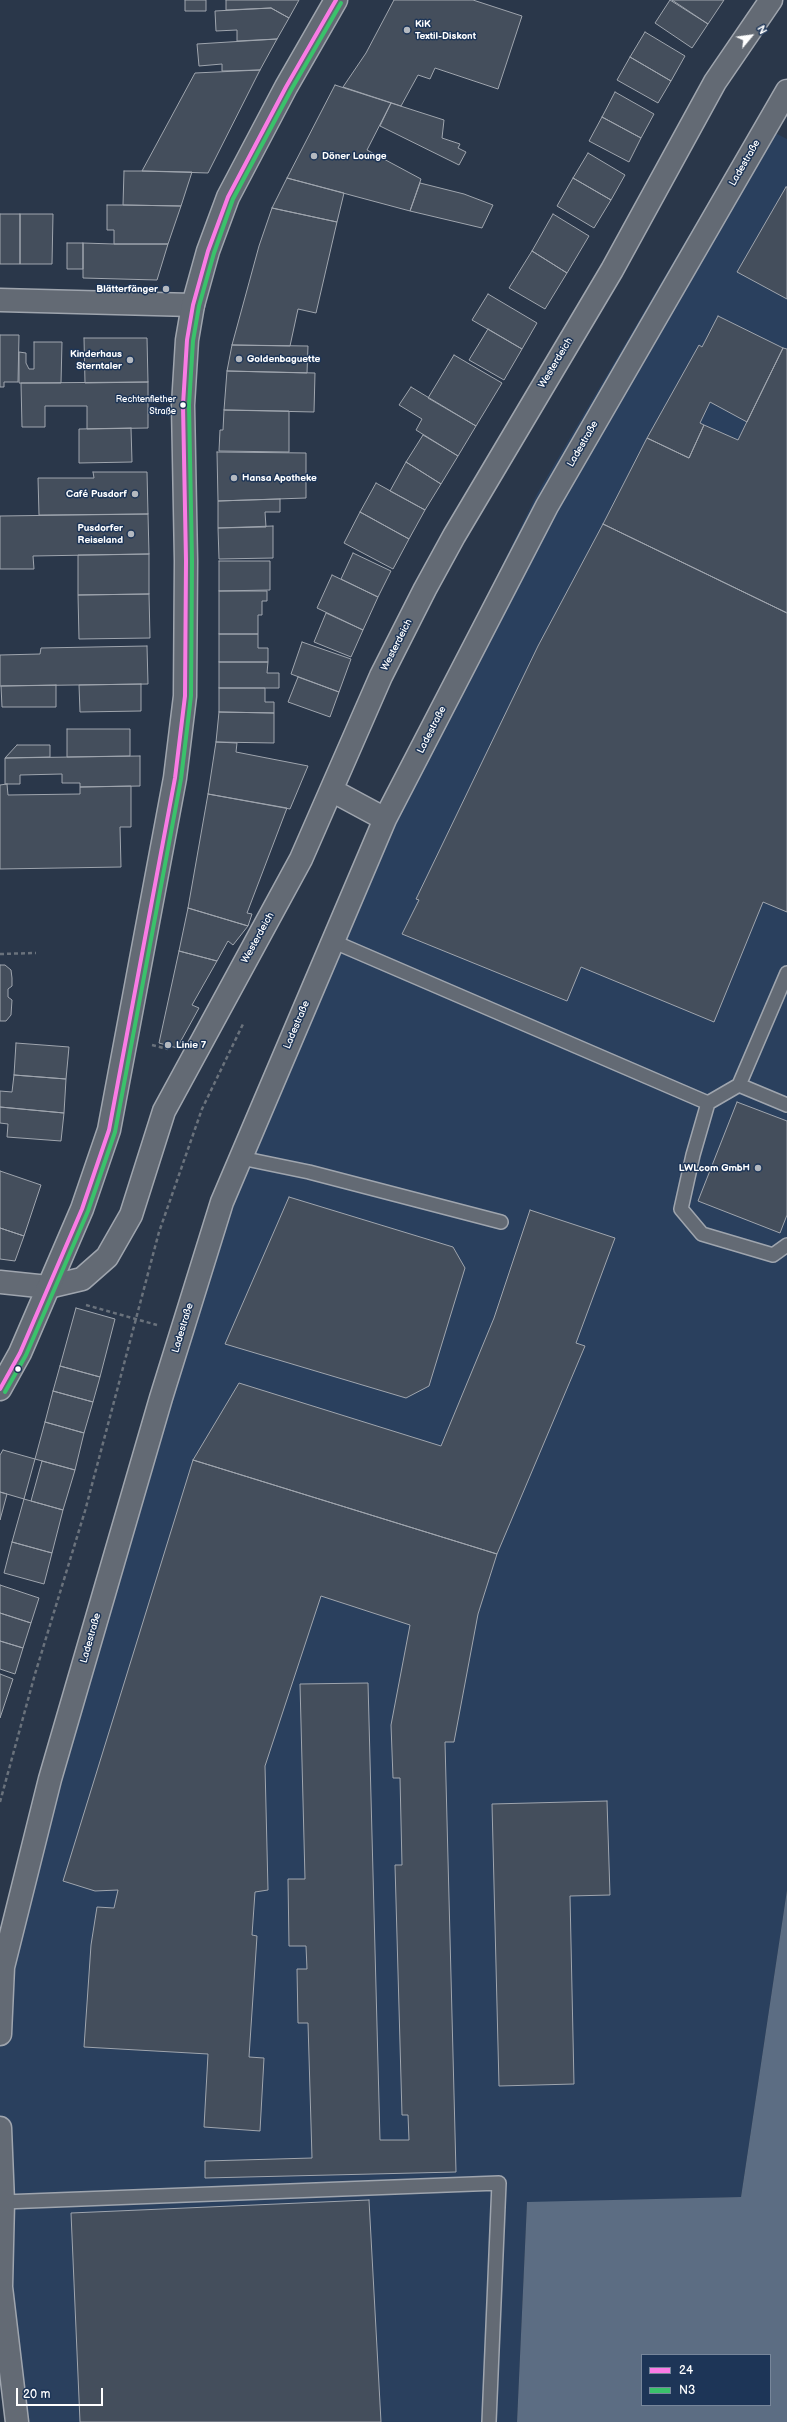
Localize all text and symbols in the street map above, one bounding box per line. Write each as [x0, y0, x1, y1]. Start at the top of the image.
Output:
north arrow [731, 16, 771, 56]
place label: KiK Textil-Diskont [415, 18, 476, 42]
text: N [754, 23, 770, 37]
marker: KiK Textil-Diskont [402, 25, 412, 35]
street label: Ladestraße [727, 138, 763, 188]
place label: Döner Lounge [322, 150, 387, 162]
marker: Döner Lounge [309, 151, 319, 161]
place label: Blätterfänger [96, 283, 158, 295]
marker: Blätterfänger [161, 284, 171, 294]
street label: Westerdeich [536, 336, 576, 390]
place label: Kinderhaus Sterntaler [70, 348, 122, 372]
place label: Goldenbaguette [247, 353, 320, 365]
marker: Goldenbaguette [234, 354, 244, 364]
marker: Kinderhaus Sterntaler [125, 355, 135, 365]
place label: Rechtenflether Straße [116, 395, 176, 416]
marker: Rechtenflether Straße [178, 400, 188, 410]
street label: Ladestraße [565, 419, 601, 469]
place label: Hansa Apotheke [242, 472, 317, 484]
marker: Hansa Apotheke [229, 473, 239, 483]
place label: Café Pusdorf [66, 488, 127, 500]
marker: Café Pusdorf [130, 489, 140, 499]
place label: Pusdorfer Reiseland [78, 522, 123, 546]
marker: Pusdorfer Reiseland [126, 529, 136, 539]
street label: Westerdeich [379, 617, 415, 673]
street label: Ladestraße [415, 704, 449, 756]
street label: Westerdeich [239, 910, 277, 966]
street label: Ladestraße [281, 999, 313, 1051]
place label: Linie 7 [176, 1039, 206, 1051]
marker: Linie 7 [163, 1040, 173, 1050]
place label: LWLcom GmbH [679, 1162, 750, 1174]
marker: LWLcom GmbH [753, 1163, 763, 1173]
street label: Ladestraße [170, 1302, 196, 1354]
unlabelled marker [13, 1364, 23, 1374]
street label: Ladestraße [78, 1612, 104, 1664]
legend [641, 2354, 771, 2406]
text: 24 [679, 2363, 693, 2378]
scale bar [18, 2380, 105, 2406]
text: N3 [679, 2383, 695, 2398]
text: 20 m [23, 2387, 50, 2402]

